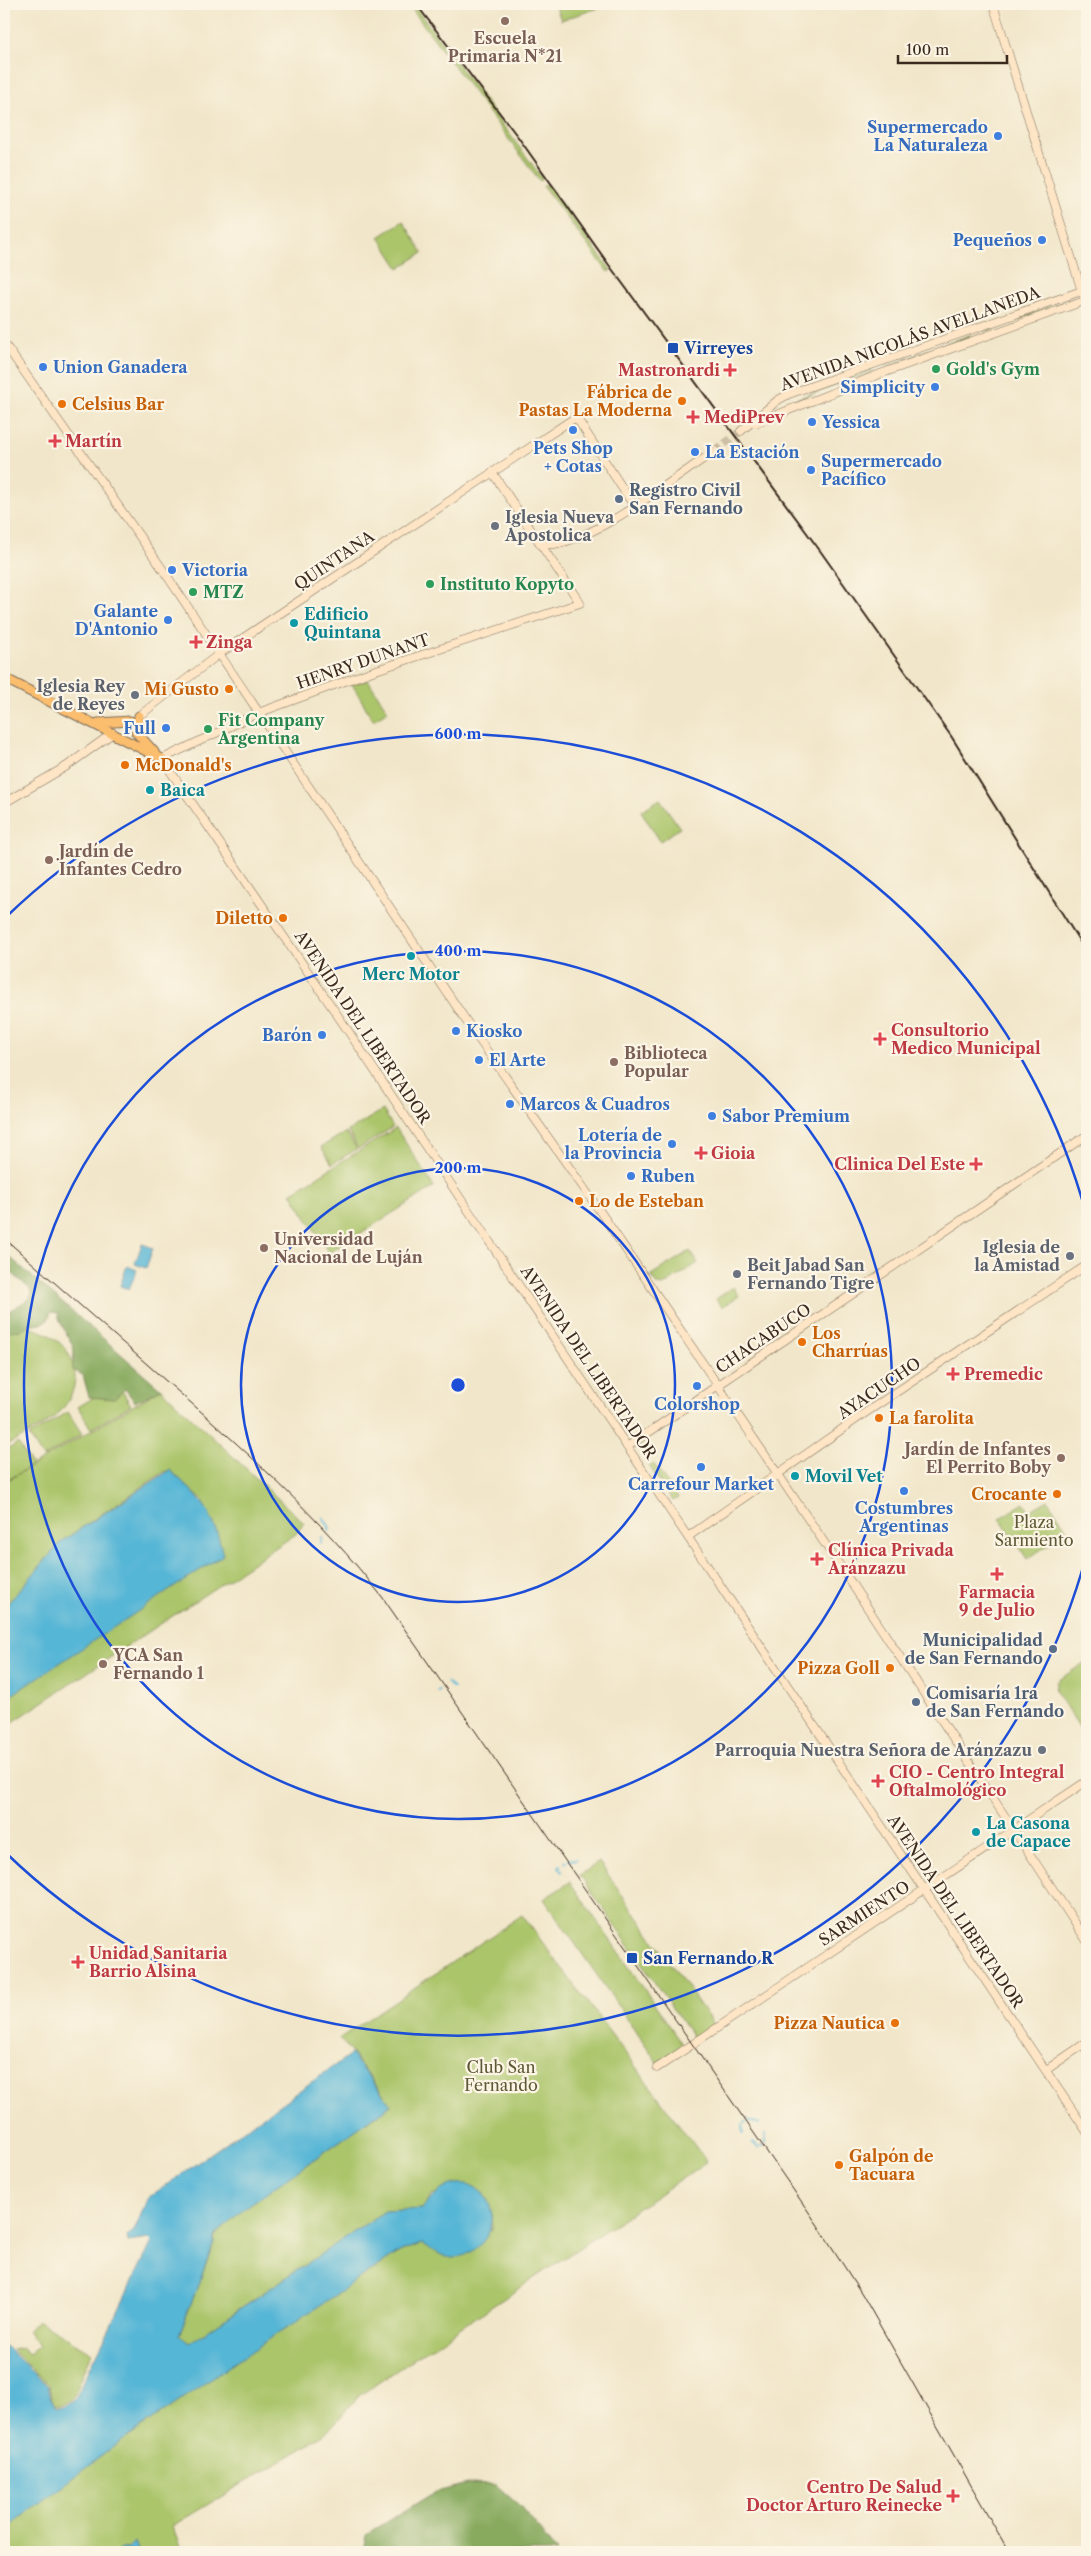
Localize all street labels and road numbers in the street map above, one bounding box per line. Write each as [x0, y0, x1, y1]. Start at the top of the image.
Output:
street label: AVENIDA NICOLÁS AVELLANEDA [776, 281, 1044, 395]
street label: QUINTANA [290, 525, 379, 594]
street label: HENRY DUNANT [294, 629, 432, 693]
street label: AVENIDA DEL LIBERTADOR [290, 926, 436, 1129]
street label: AVENIDA DEL LIBERTADOR [516, 1261, 662, 1464]
street label: CHACABUCO [712, 1299, 814, 1377]
street label: AYACUCHO [833, 1353, 924, 1424]
street label: AVENIDA DEL LIBERTADOR [883, 1810, 1029, 2013]
street label: SARMIENTO [815, 1876, 913, 1950]

